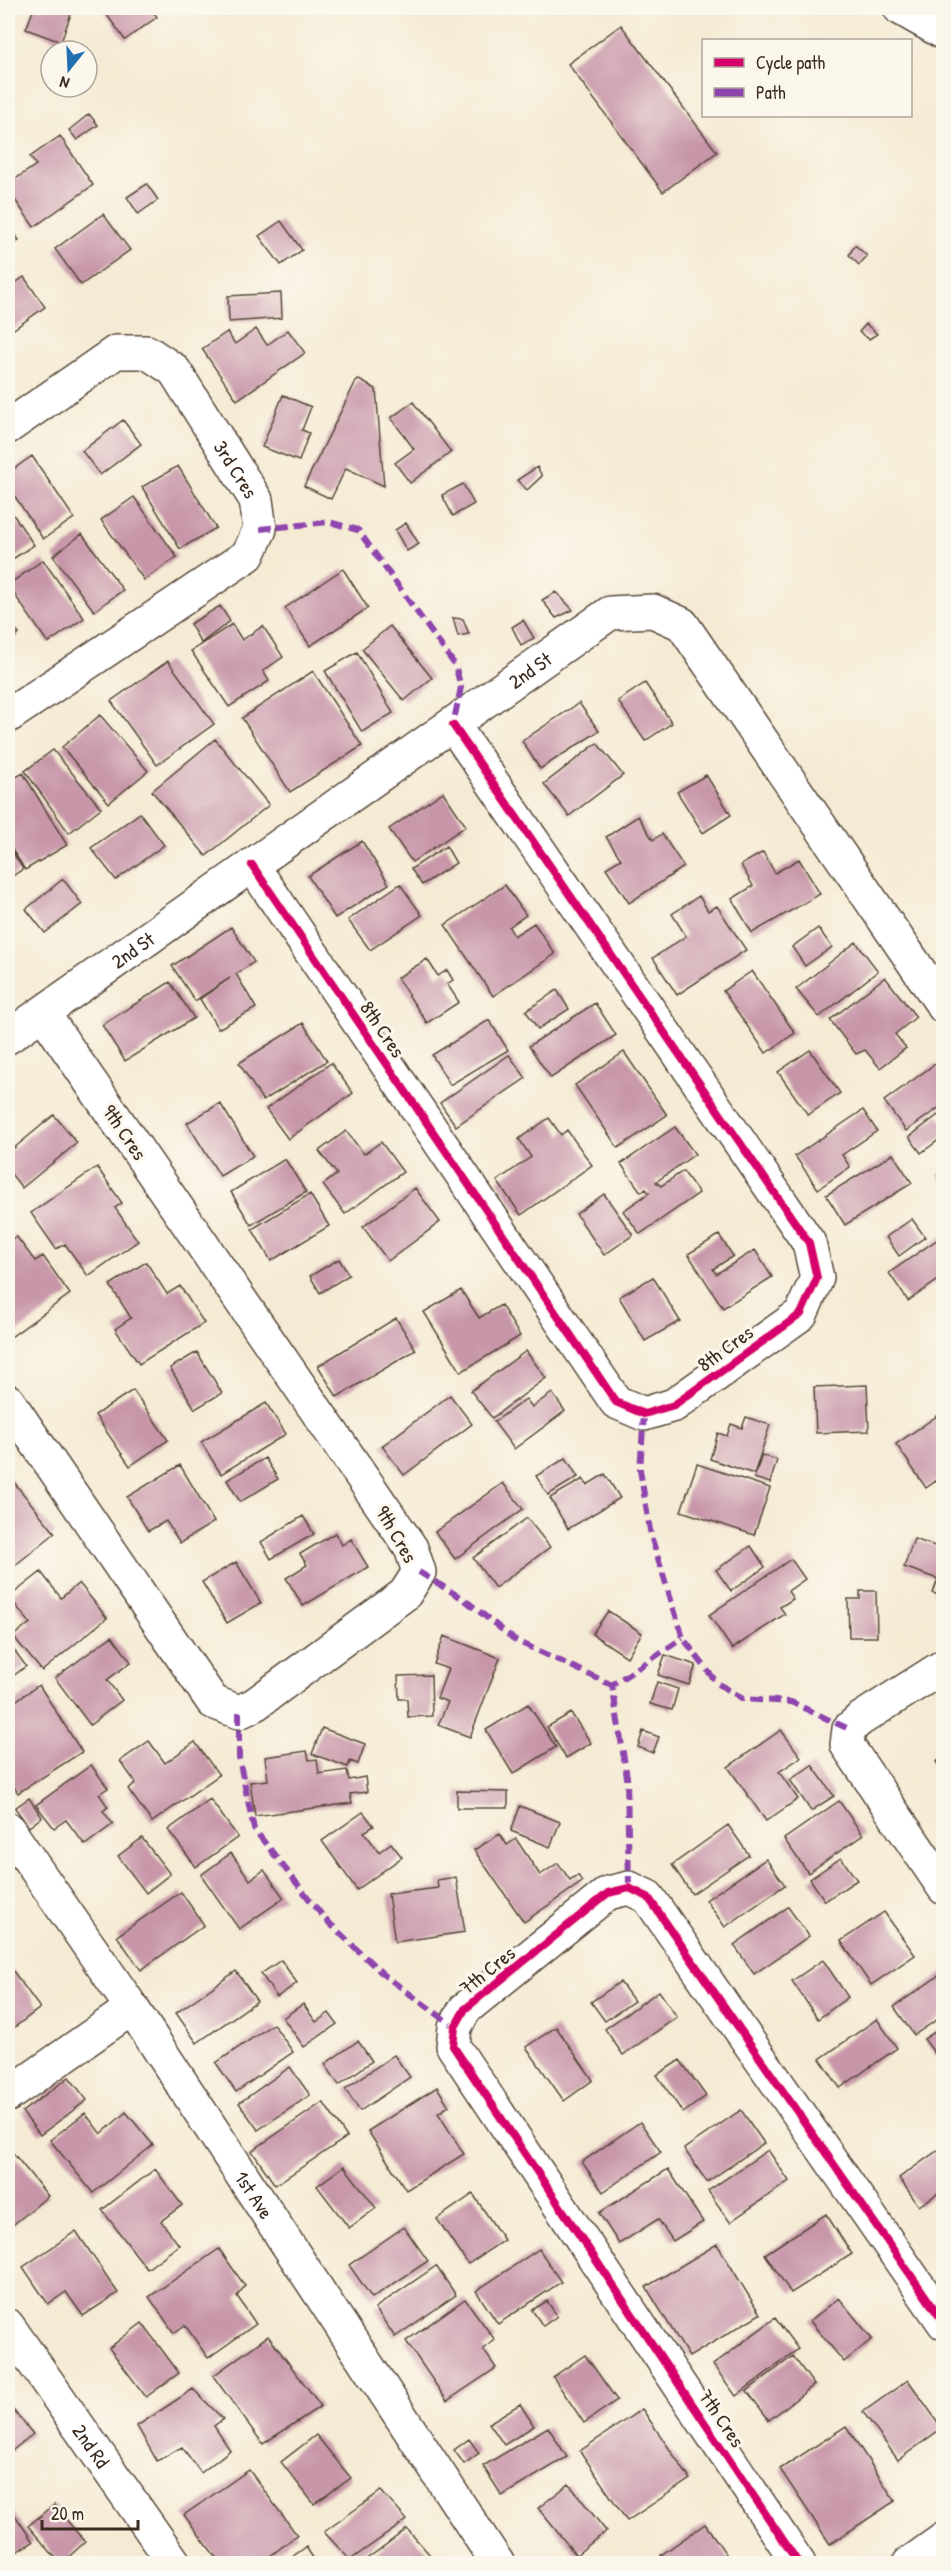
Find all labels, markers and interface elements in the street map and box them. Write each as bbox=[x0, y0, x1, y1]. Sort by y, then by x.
north arrow bbox=[39, 39, 99, 99]
legend bbox=[702, 39, 912, 117]
text: Cycle path bbox=[756, 50, 826, 75]
text: N bbox=[56, 71, 72, 95]
text: Path bbox=[756, 80, 786, 105]
street label: 3rd Cres bbox=[208, 435, 265, 503]
street label: 2nd St bbox=[503, 644, 557, 694]
street label: 2nd St bbox=[105, 924, 160, 974]
street label: 8th Cres bbox=[354, 995, 412, 1063]
street label: 9th Cres bbox=[97, 1099, 154, 1165]
street label: 8th Cres bbox=[692, 1318, 759, 1377]
street label: 9th Cres bbox=[370, 1501, 424, 1568]
street label: 7th Cres bbox=[454, 1939, 521, 2001]
street label: 1st Ave bbox=[229, 2165, 280, 2224]
street label: 7th Cres bbox=[693, 2384, 751, 2452]
street label: 2nd Rd bbox=[67, 2418, 117, 2473]
scale bar bbox=[42, 2493, 138, 2531]
text: 20 m bbox=[51, 2501, 84, 2526]

